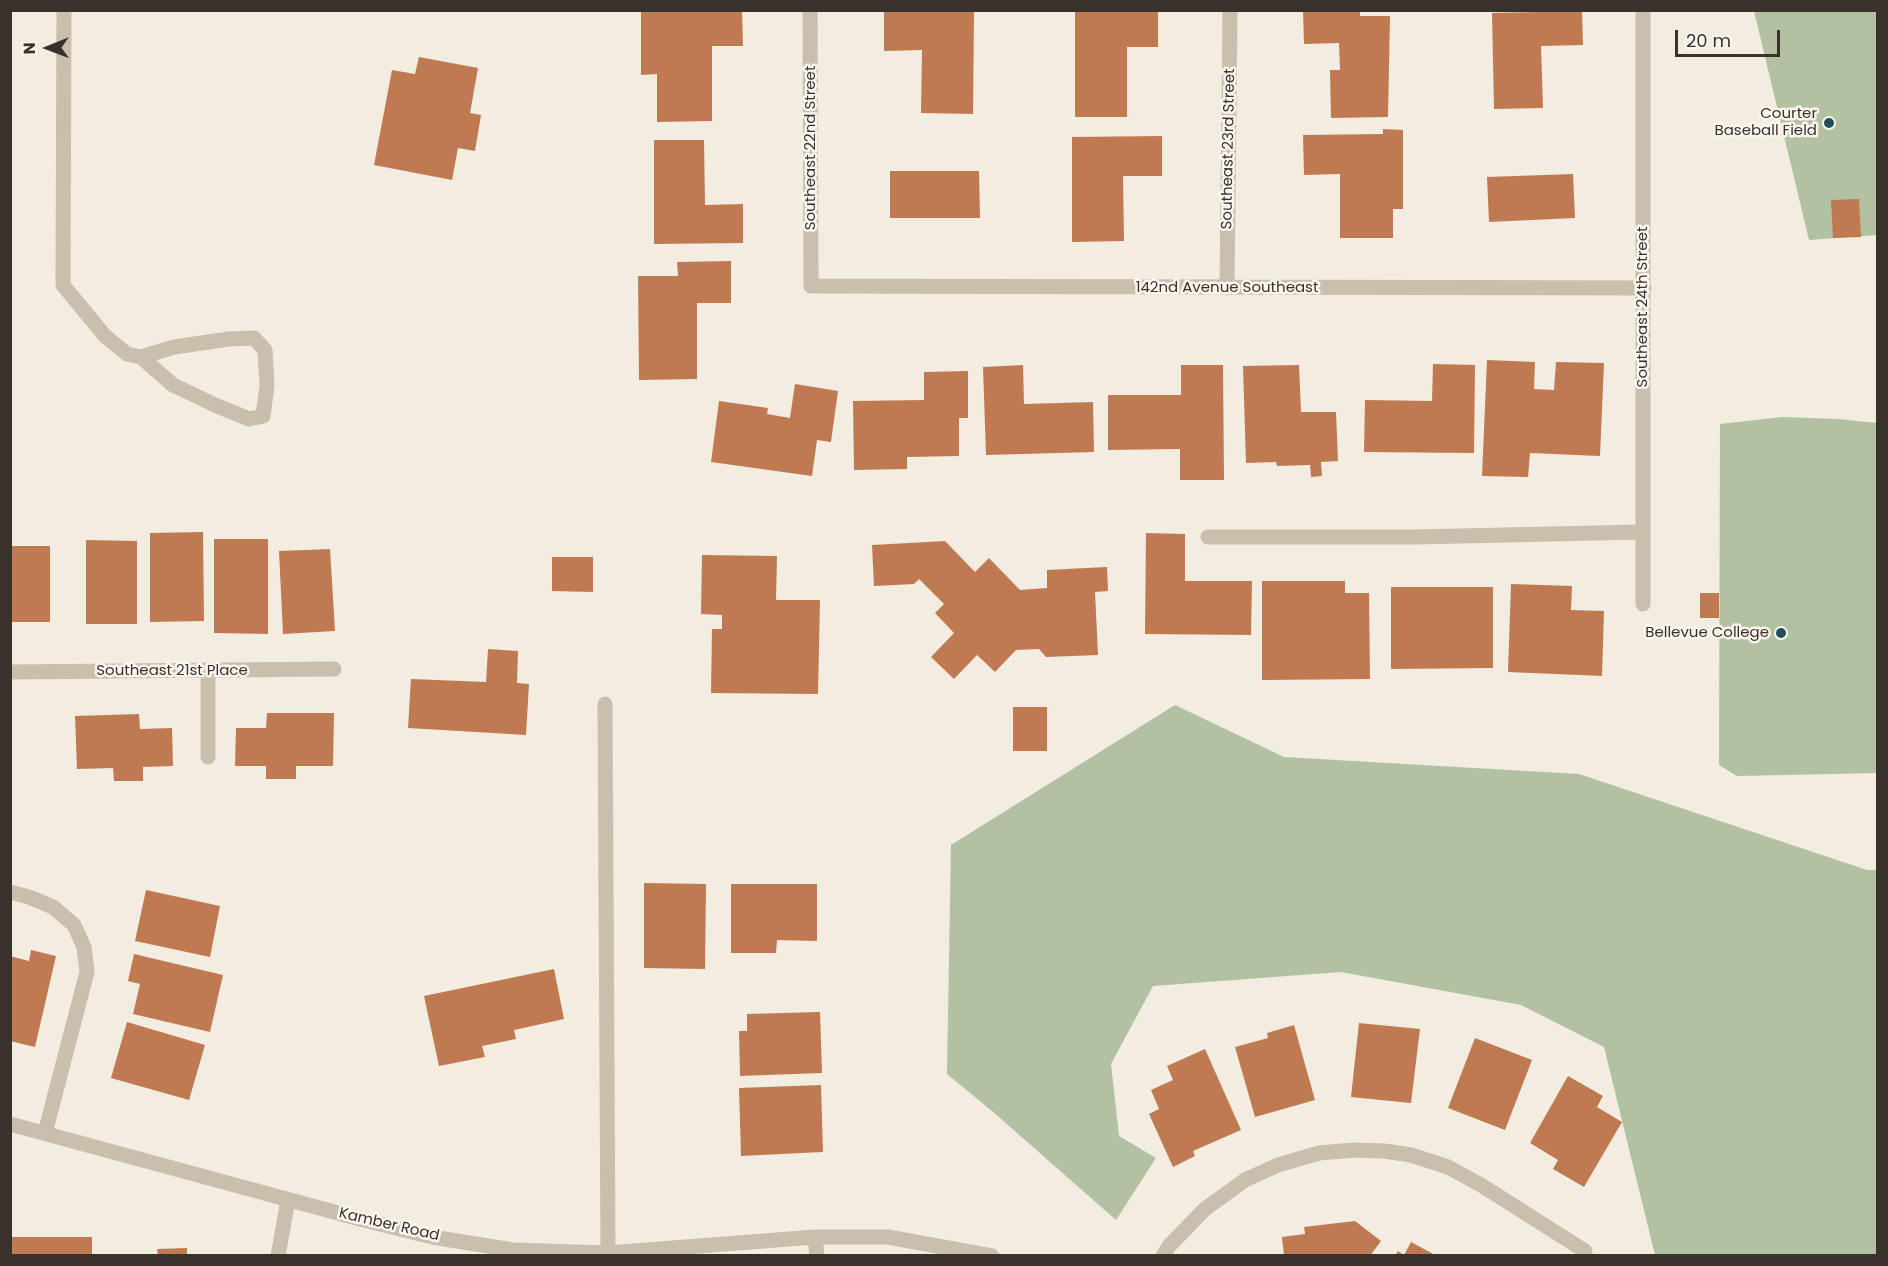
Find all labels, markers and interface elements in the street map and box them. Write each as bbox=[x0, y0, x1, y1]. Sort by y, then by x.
north arrow bbox=[18, 18, 78, 78]
scale bar bbox=[1678, 18, 1783, 56]
text: 20 m bbox=[1686, 28, 1731, 53]
text: N bbox=[18, 42, 41, 55]
street label: Southeast 22nd Street bbox=[802, 66, 820, 230]
street label: Southeast 23rd Street bbox=[1219, 68, 1239, 230]
place label: Courter Baseball Field bbox=[1714, 105, 1817, 140]
marker: Courter Baseball Field bbox=[1822, 116, 1836, 130]
street label: Southeast 24th Street bbox=[1634, 227, 1652, 387]
street label: 142nd Avenue Southeast bbox=[1136, 279, 1318, 297]
place label: Bellevue College bbox=[1645, 624, 1769, 642]
marker: Bellevue College bbox=[1774, 626, 1788, 640]
street label: Southeast 21st Place bbox=[96, 662, 248, 680]
street label: Kamber Road bbox=[337, 1205, 441, 1245]

